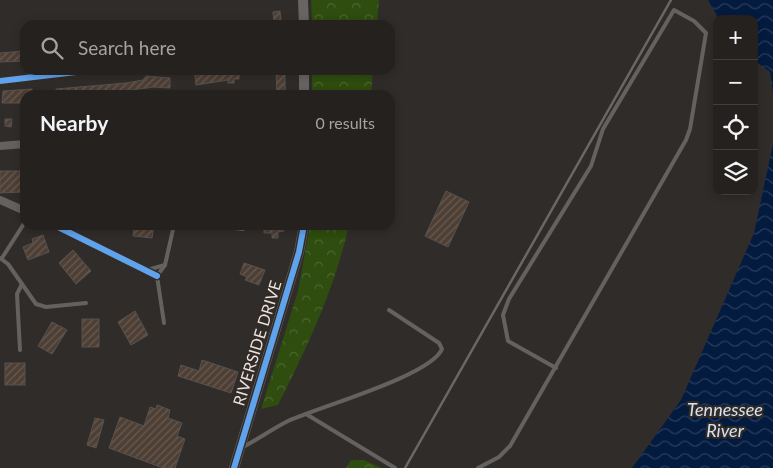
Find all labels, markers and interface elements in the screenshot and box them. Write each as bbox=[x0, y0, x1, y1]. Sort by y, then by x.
map controls bbox=[713, 15, 758, 195]
button: + bbox=[713, 15, 758, 60]
search box bbox=[20, 20, 395, 75]
icon: search bbox=[38, 34, 66, 62]
text: Search here bbox=[78, 36, 176, 59]
button: − bbox=[713, 60, 758, 105]
button: locate bbox=[713, 105, 758, 150]
text: Nearby bbox=[40, 110, 108, 135]
text: 0 results bbox=[315, 113, 375, 132]
button: layers bbox=[713, 150, 758, 195]
street label: RIVERSIDE DRIVE bbox=[228, 278, 285, 408]
water label: Tennessee River bbox=[687, 398, 763, 441]

